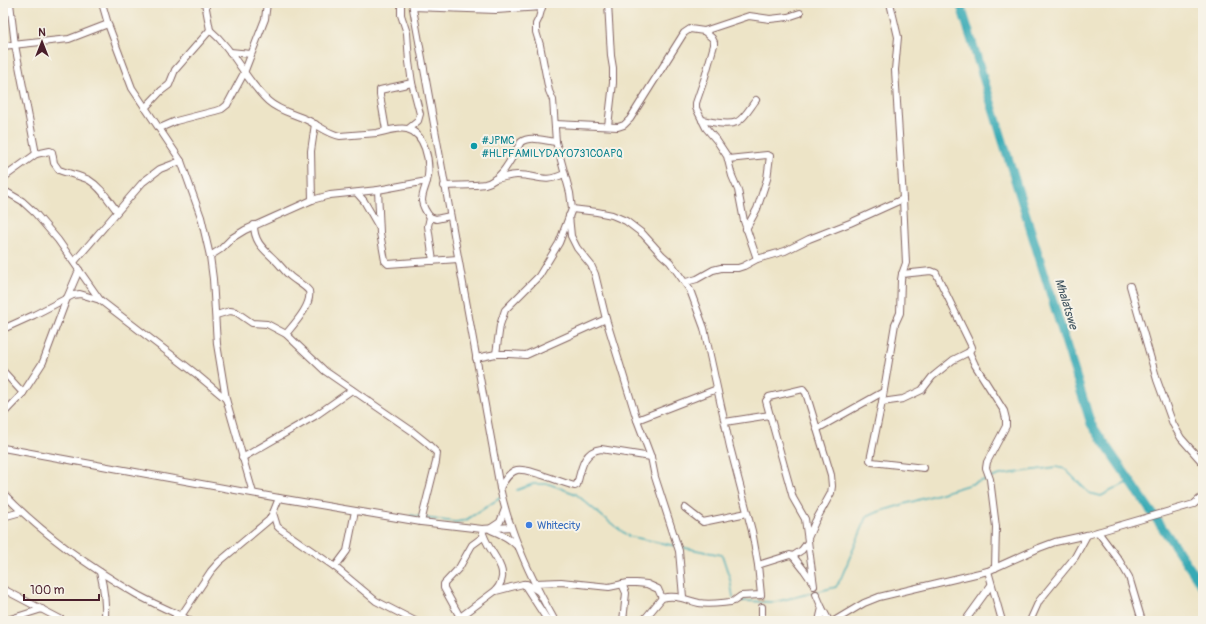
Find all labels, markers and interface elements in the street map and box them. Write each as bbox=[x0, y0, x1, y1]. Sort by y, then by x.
north arrow bbox=[22, 22, 62, 62]
text: N bbox=[38, 26, 46, 39]
place label: #JPMC #HLPFAMILYDAY0731COAPQ bbox=[481, 134, 623, 160]
marker: #JPMC #HLPFAMILYDAY0731COAPQ bbox=[469, 141, 479, 151]
water label: Mhalatswe bbox=[1051, 277, 1081, 332]
place label: Whitecity bbox=[537, 519, 580, 532]
marker: Whitecity bbox=[524, 520, 534, 530]
scale bar bbox=[24, 576, 99, 602]
text: 100 m bbox=[30, 583, 65, 598]

